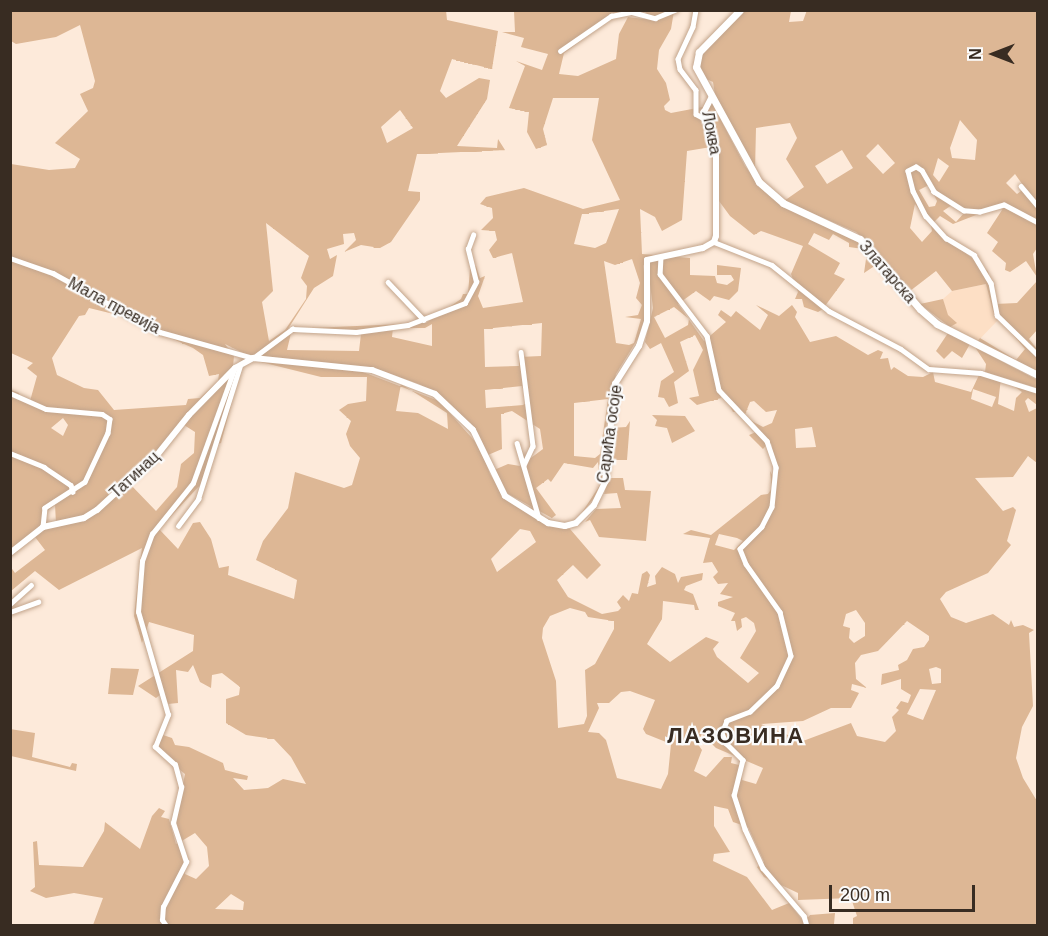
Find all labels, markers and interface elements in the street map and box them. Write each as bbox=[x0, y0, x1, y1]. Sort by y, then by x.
north arrow bbox=[964, 24, 1024, 84]
text: N bbox=[967, 48, 984, 60]
street label: Локва bbox=[697, 110, 725, 156]
street label: Златарска bbox=[855, 237, 919, 307]
street label: Мала превија bbox=[65, 274, 163, 338]
street label: Сарића осоје bbox=[594, 384, 626, 484]
street label: Татинац bbox=[106, 447, 164, 503]
district label: ЛАЗОВИНА bbox=[667, 723, 805, 749]
scale bar bbox=[832, 873, 978, 911]
text: 200 m bbox=[840, 885, 890, 905]

